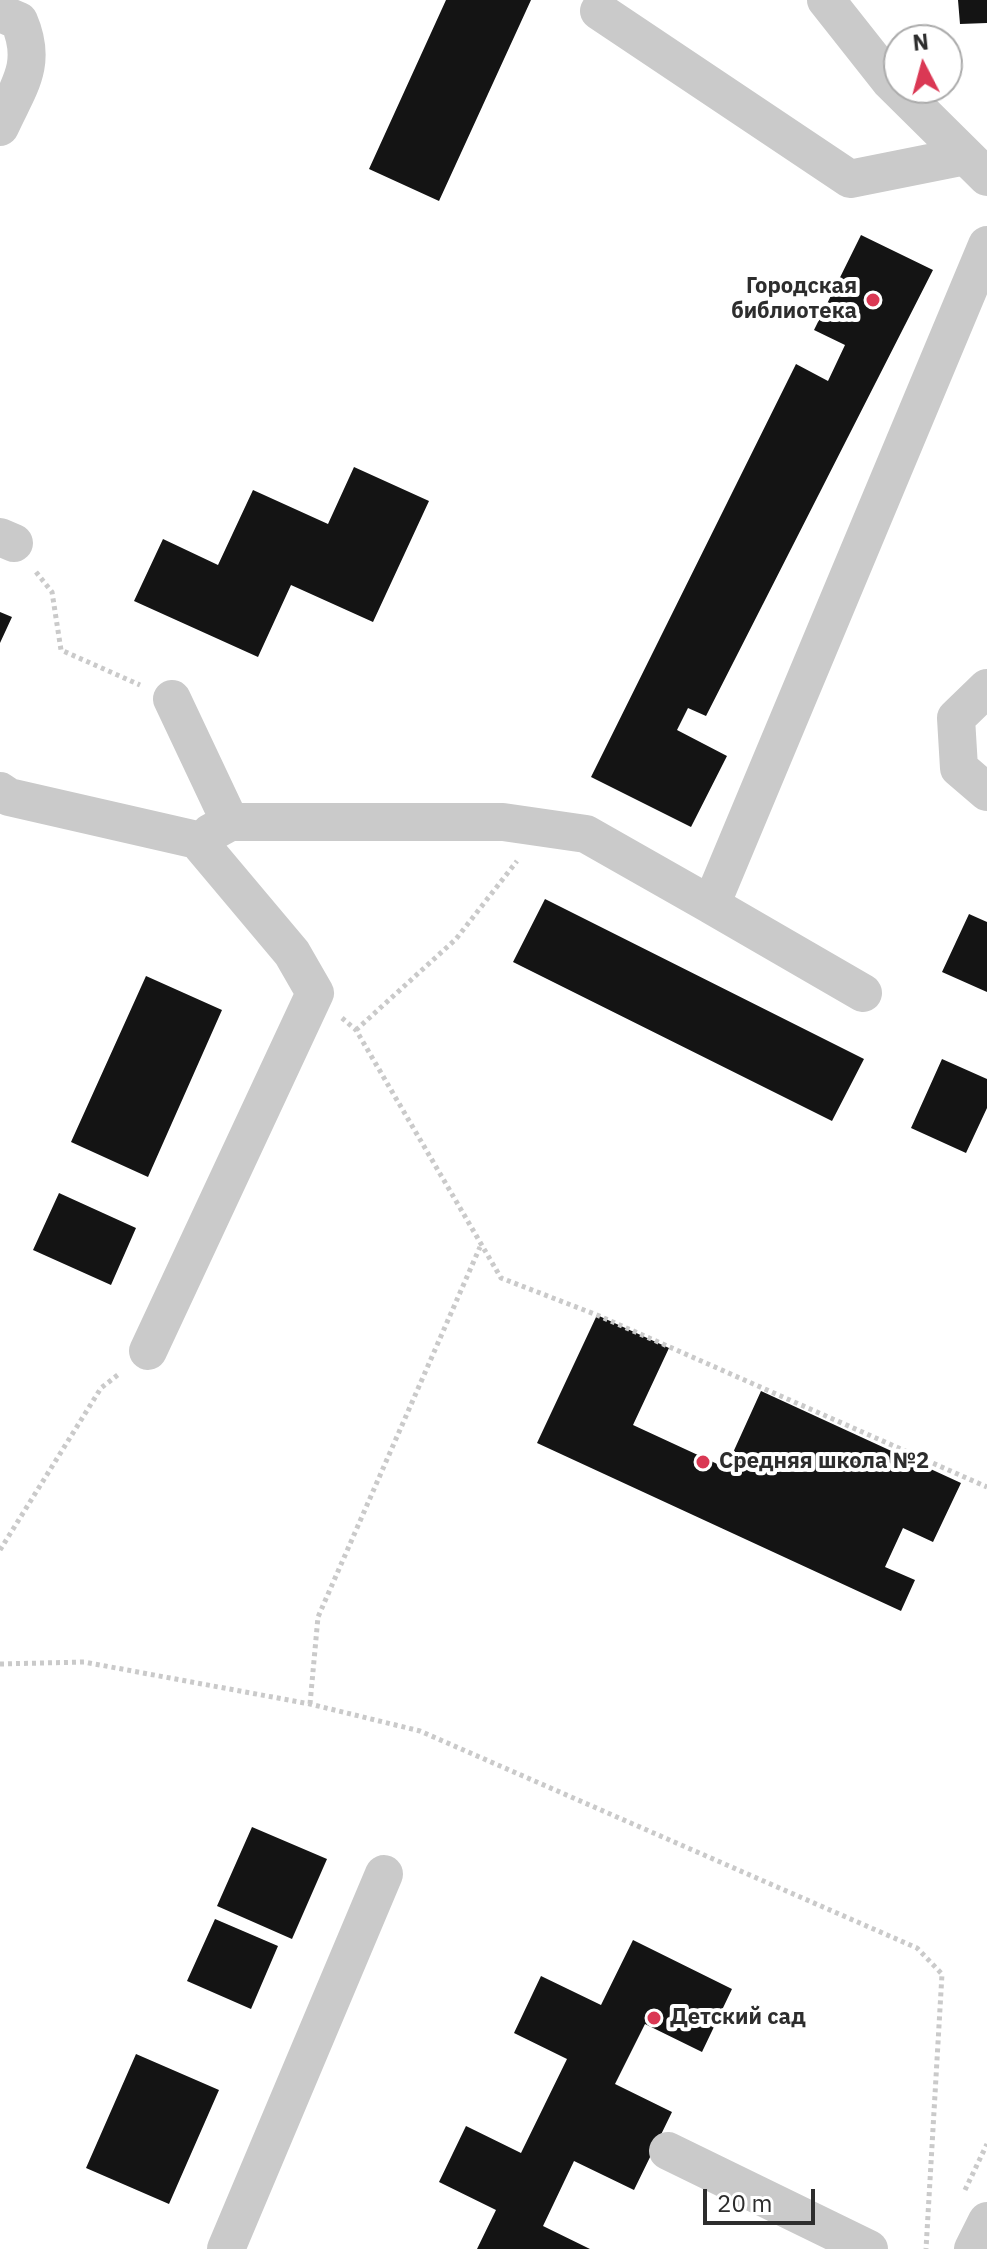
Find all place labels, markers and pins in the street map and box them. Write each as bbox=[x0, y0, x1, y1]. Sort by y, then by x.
place label: Городская библиотека bbox=[731, 274, 857, 326]
marker: Городская библиотека bbox=[864, 291, 882, 309]
place label: Средняя школа №2 bbox=[719, 1449, 929, 1475]
marker: Средняя школа №2 bbox=[694, 1453, 712, 1471]
place label: Детский сад bbox=[670, 2005, 806, 2031]
marker: Детский сад bbox=[645, 2009, 663, 2027]

